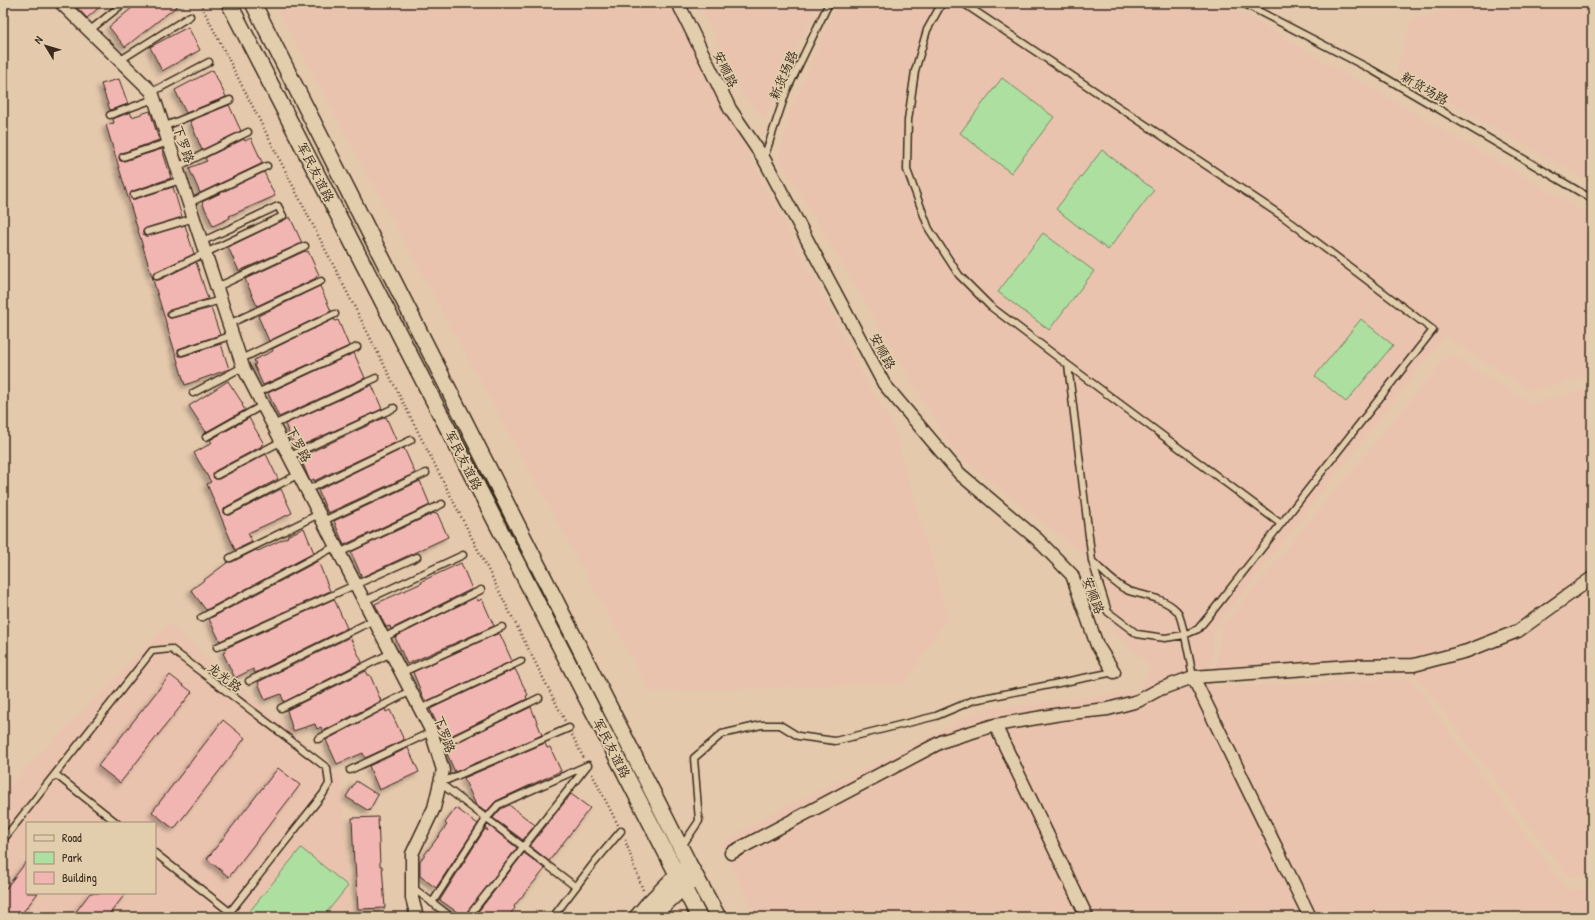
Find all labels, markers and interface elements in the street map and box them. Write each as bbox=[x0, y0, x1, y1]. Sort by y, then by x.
north arrow bbox=[26, 26, 66, 66]
text: N bbox=[31, 33, 46, 46]
street label: 安顺路 bbox=[709, 48, 743, 90]
street label: 新货场路 bbox=[765, 48, 801, 102]
street label: 新货场路 bbox=[1398, 67, 1452, 109]
street label: 下罗路 bbox=[169, 123, 199, 165]
street label: 军民友谊路 bbox=[293, 139, 339, 205]
street label: 安顺路 bbox=[866, 330, 900, 372]
street label: 下罗路 bbox=[282, 423, 316, 465]
street label: 军民友谊路 bbox=[441, 427, 487, 493]
street label: 安顺路 bbox=[1079, 574, 1109, 616]
street label: 龙光路 bbox=[204, 658, 246, 696]
street label: 下罗路 bbox=[430, 713, 460, 755]
street label: 军民友谊路 bbox=[589, 715, 635, 781]
legend bbox=[26, 822, 156, 894]
text: Road bbox=[62, 829, 82, 846]
text: Park bbox=[62, 849, 82, 866]
text: Building bbox=[62, 869, 97, 886]

